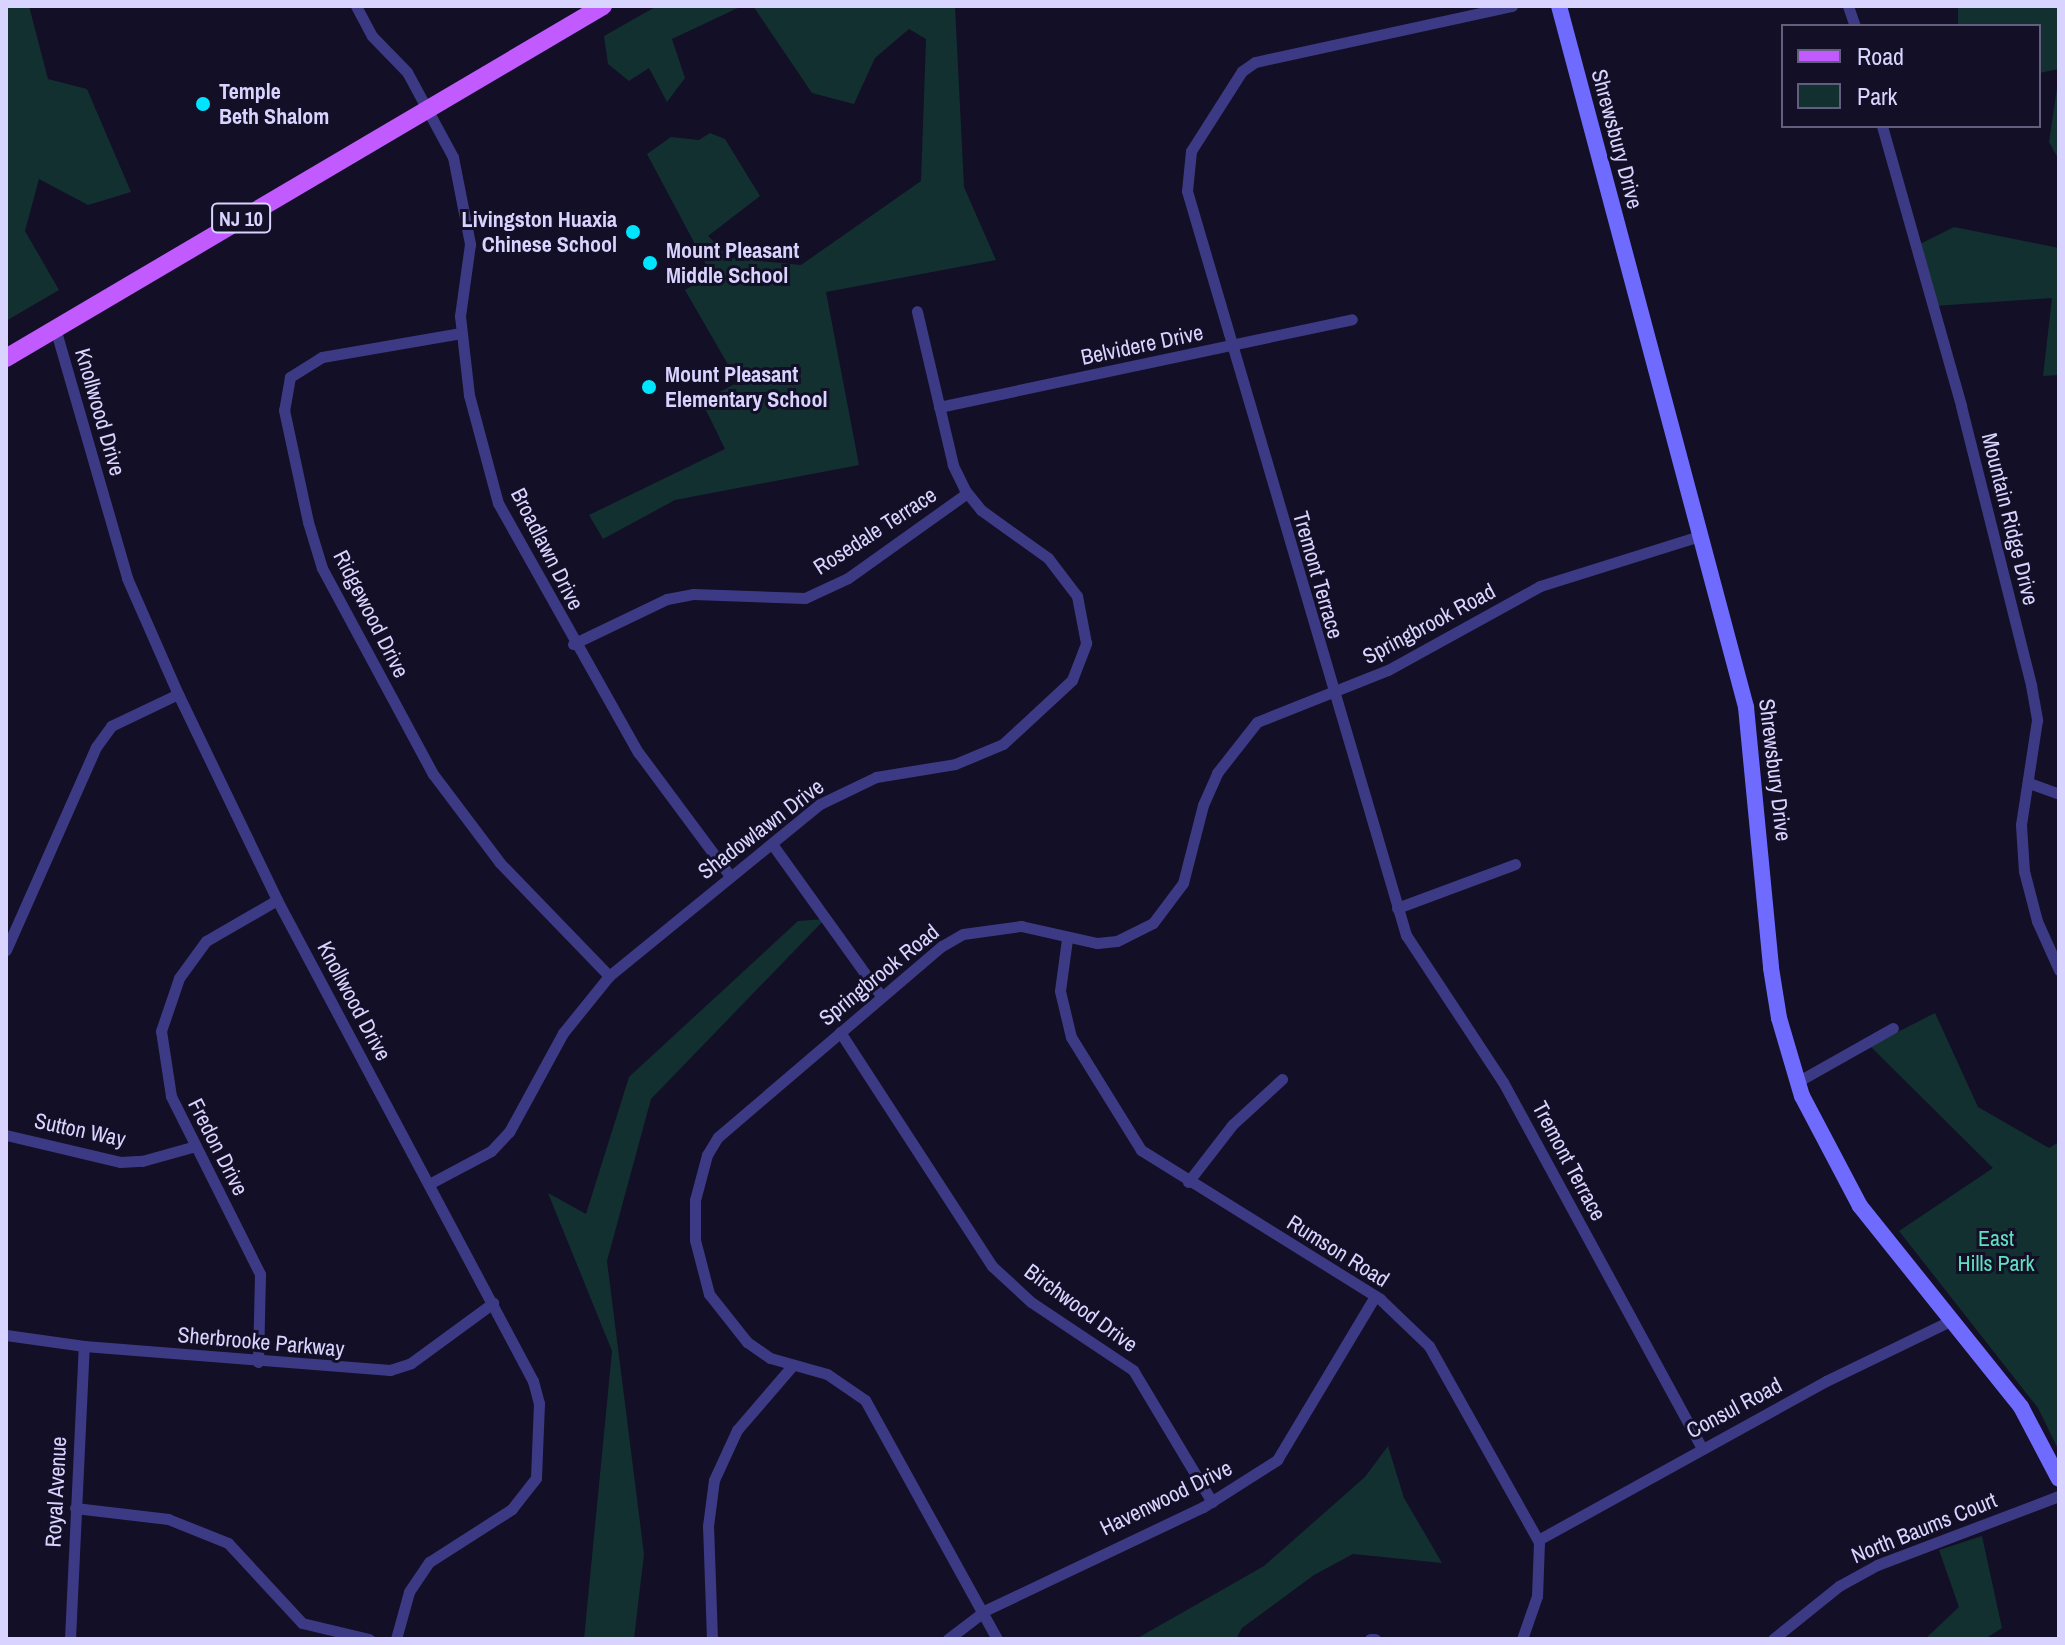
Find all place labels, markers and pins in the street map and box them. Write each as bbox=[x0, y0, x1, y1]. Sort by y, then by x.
place label: Temple Beth Shalom bbox=[219, 78, 329, 130]
marker: Temple Beth Shalom bbox=[194, 95, 212, 113]
place label: Livingston Huaxia Chinese School bbox=[462, 206, 617, 258]
marker: Livingston Huaxia Chinese School bbox=[624, 223, 642, 241]
place label: Mount Pleasant Middle School bbox=[666, 237, 799, 288]
marker: Mount Pleasant Middle School bbox=[641, 254, 659, 272]
place label: Mount Pleasant Elementary School bbox=[665, 361, 827, 412]
marker: Mount Pleasant Elementary School bbox=[640, 378, 658, 396]

